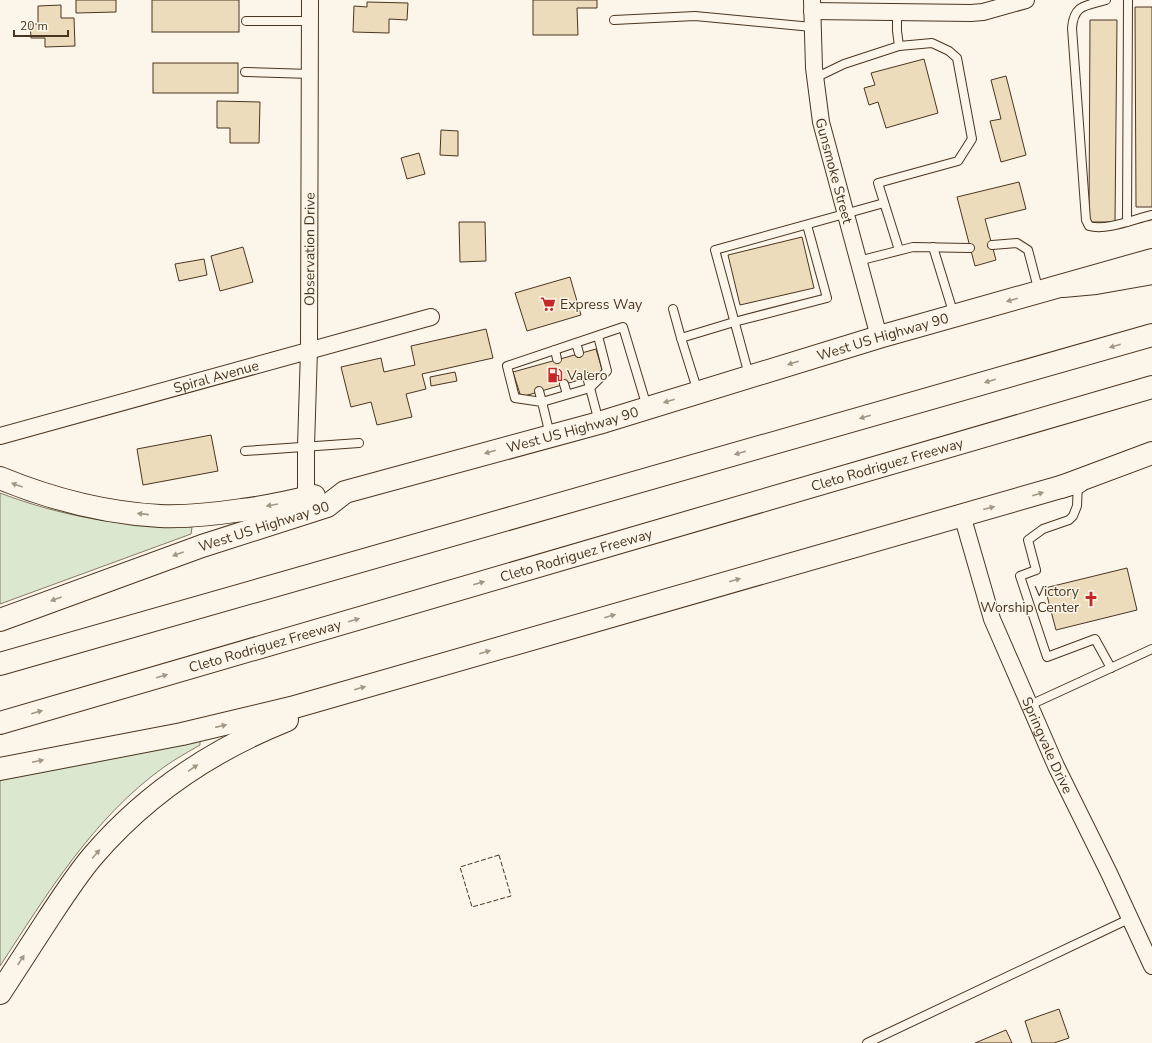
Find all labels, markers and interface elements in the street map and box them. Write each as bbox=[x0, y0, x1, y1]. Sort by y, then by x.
scale bar bbox=[14, 12, 68, 38]
text: 20 m bbox=[20, 18, 48, 34]
street label: Gunsmoke Street bbox=[811, 116, 858, 226]
street label: Observation Drive bbox=[300, 192, 319, 306]
supermarket icon: Express Way bbox=[539, 295, 557, 313]
place label: Express Way bbox=[560, 295, 643, 314]
one-way arrow bbox=[1006, 297, 1018, 303]
street label: West US Highway 90 bbox=[815, 308, 951, 365]
one-way arrow bbox=[1108, 343, 1121, 349]
street label: Spiral Avenue bbox=[171, 356, 261, 397]
one-way arrow bbox=[787, 360, 799, 366]
fuel station icon: Valero bbox=[546, 366, 564, 384]
place label: Valero bbox=[566, 366, 608, 385]
one-way arrow bbox=[983, 378, 995, 384]
one-way arrow bbox=[663, 398, 675, 404]
street label: West US Highway 90 bbox=[504, 402, 641, 457]
one-way arrow bbox=[858, 414, 870, 420]
street label: Cleto Rodriguez Freeway bbox=[809, 433, 966, 495]
one-way arrow bbox=[484, 449, 496, 455]
one-way arrow bbox=[733, 450, 745, 456]
one-way arrow bbox=[10, 481, 22, 487]
one-way arrow bbox=[1032, 491, 1044, 497]
street label: West US Highway 90 bbox=[196, 496, 332, 556]
one-way arrow bbox=[266, 503, 278, 509]
one-way arrow bbox=[983, 505, 995, 511]
one-way arrow bbox=[137, 511, 149, 517]
street label: Cleto Rodriguez Freeway bbox=[498, 524, 655, 586]
one-way arrow bbox=[172, 552, 184, 558]
one-way arrow bbox=[729, 577, 741, 583]
one-way arrow bbox=[473, 580, 485, 586]
place label: Victory Worship Center bbox=[980, 582, 1080, 617]
church icon: Victory Worship Center bbox=[1082, 590, 1100, 608]
one-way arrow bbox=[50, 597, 62, 603]
one-way arrow bbox=[604, 613, 616, 619]
street label: Cleto Rodriguez Freeway bbox=[187, 614, 344, 677]
one-way arrow bbox=[349, 617, 361, 623]
one-way arrow bbox=[479, 649, 491, 655]
one-way arrow bbox=[157, 673, 169, 679]
one-way arrow bbox=[355, 685, 367, 691]
street label: Springvale Drive bbox=[1018, 694, 1078, 797]
one-way arrow bbox=[32, 709, 44, 715]
one-way arrow bbox=[214, 722, 227, 728]
one-way arrow bbox=[32, 758, 44, 764]
one-way arrow bbox=[188, 764, 198, 772]
one-way arrow bbox=[91, 848, 100, 859]
one-way arrow bbox=[18, 954, 25, 966]

